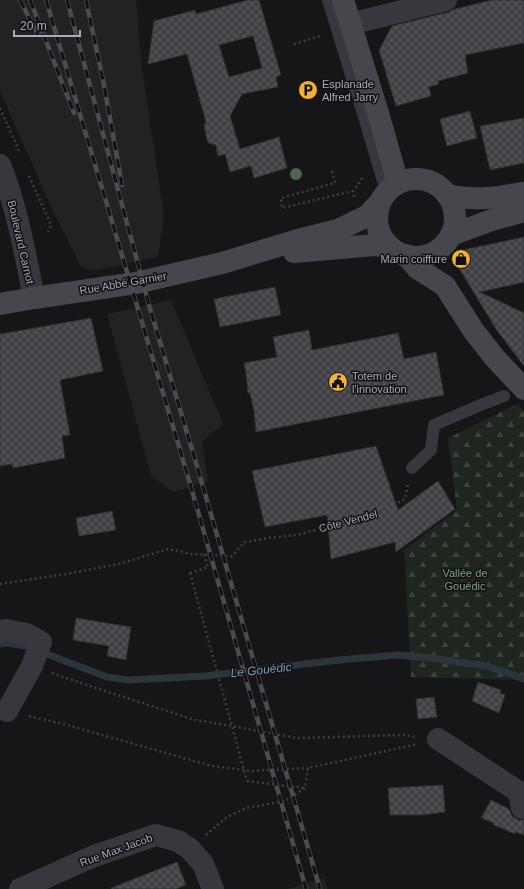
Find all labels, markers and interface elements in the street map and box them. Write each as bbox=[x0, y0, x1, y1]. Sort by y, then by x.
scale bar bbox=[14, 12, 80, 38]
text: 20 m bbox=[20, 19, 47, 33]
place label: Esplanade Alfred Jarry bbox=[322, 78, 379, 103]
parking icon: Esplanade Alfred Jarry bbox=[297, 79, 319, 101]
street label: Boulevard Carnot bbox=[6, 199, 36, 285]
shop icon: Marin coiffure bbox=[450, 248, 472, 270]
place label: Marin coiffure bbox=[381, 253, 447, 265]
street label: Rue Abbé Garnier bbox=[79, 269, 168, 297]
place label: Totem de l'innovation bbox=[352, 370, 407, 395]
public building icon: Totem de l'innovation bbox=[327, 371, 349, 393]
street label: Côte Vendel bbox=[317, 507, 379, 535]
park label: Vallée de Gouédic bbox=[442, 567, 488, 592]
water label: Le Gouédic bbox=[230, 660, 292, 680]
street label: Rue Max Jacob bbox=[78, 831, 154, 869]

